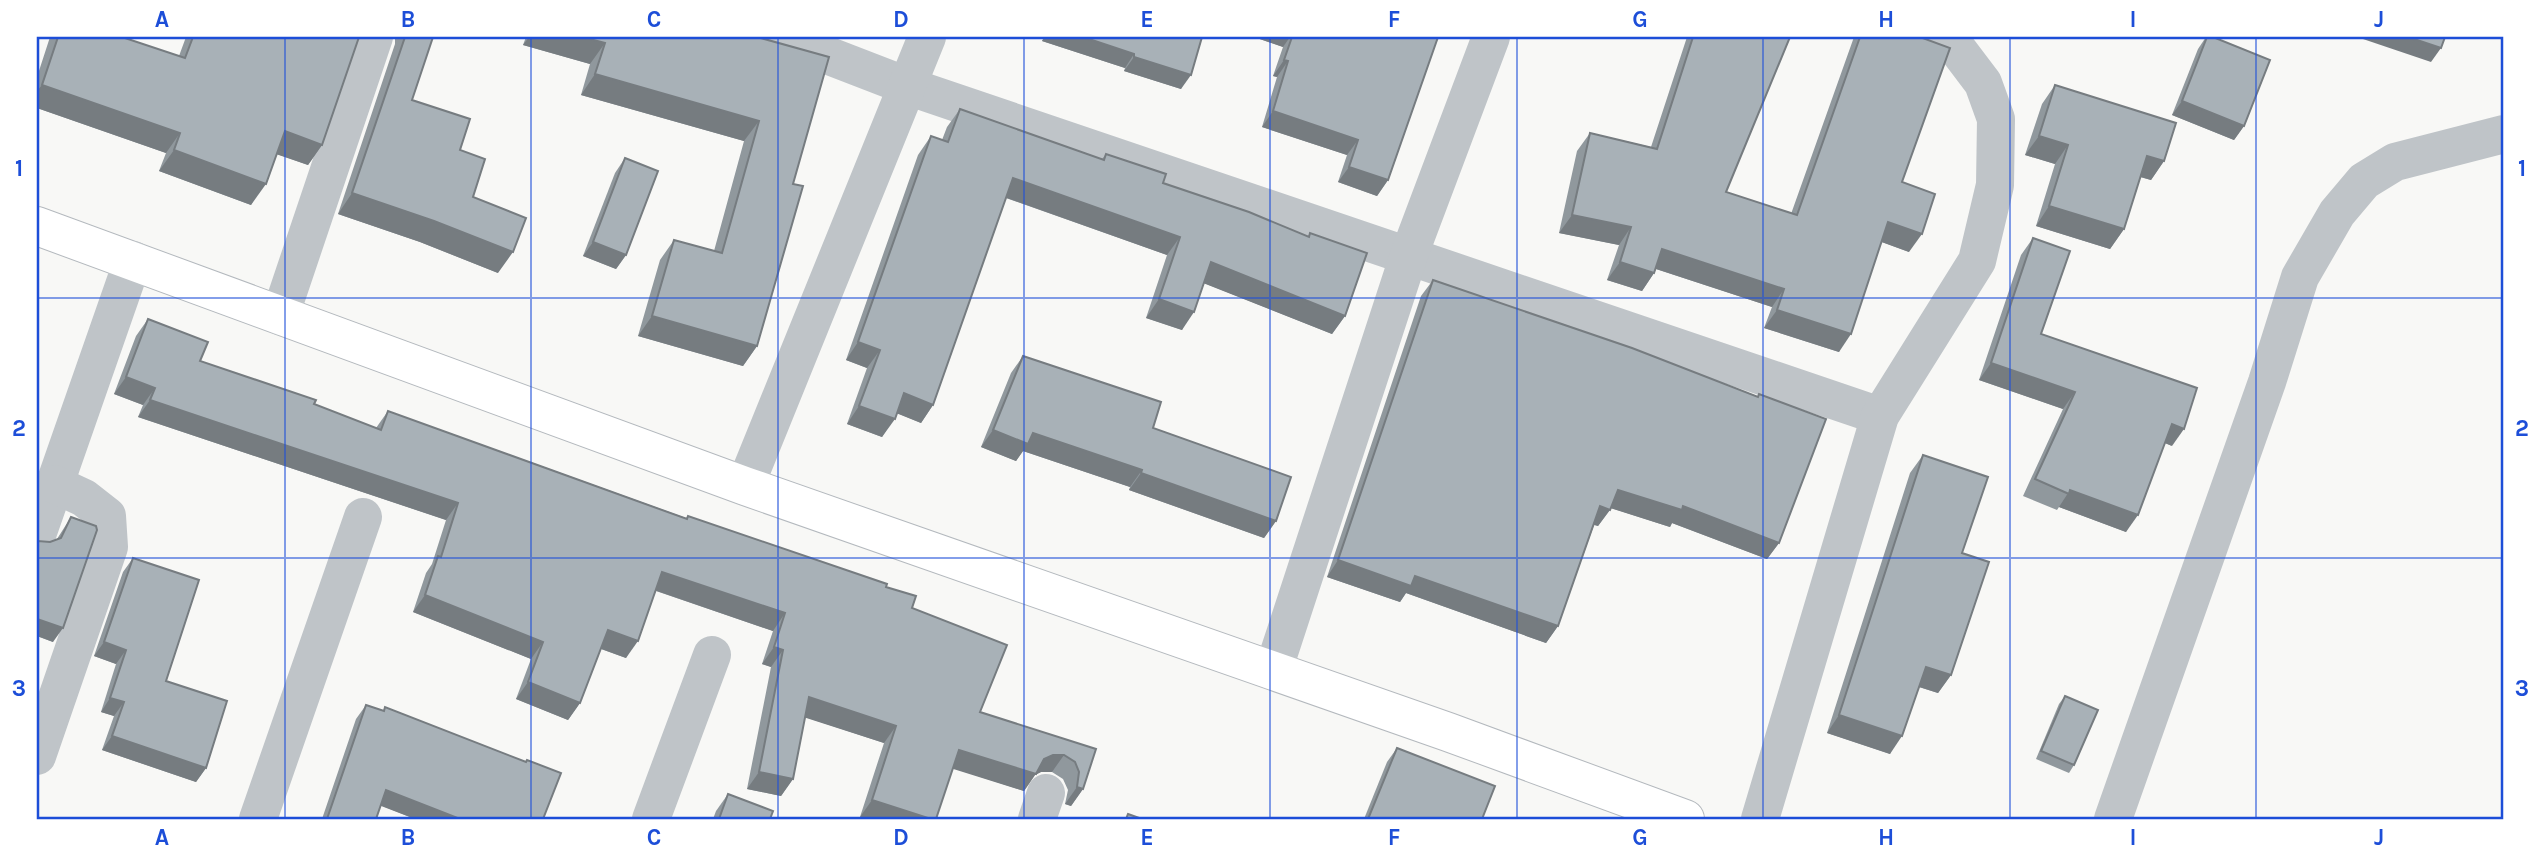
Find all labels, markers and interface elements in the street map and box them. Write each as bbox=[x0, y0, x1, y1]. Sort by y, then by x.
text: A bbox=[155, 6, 169, 33]
text: B bbox=[401, 6, 415, 33]
text: C bbox=[647, 6, 661, 33]
text: D bbox=[893, 6, 909, 33]
text: E bbox=[1140, 6, 1154, 33]
text: F bbox=[1388, 6, 1400, 33]
text: G bbox=[1632, 6, 1648, 33]
text: H bbox=[1878, 6, 1894, 33]
text: I bbox=[2129, 6, 2137, 33]
text: J bbox=[2374, 6, 2384, 33]
text: 1 bbox=[15, 155, 23, 182]
text: 1 bbox=[2518, 155, 2526, 182]
text: 2 bbox=[12, 415, 26, 442]
text: 2 bbox=[2515, 415, 2529, 442]
text: 3 bbox=[12, 675, 26, 702]
text: 3 bbox=[2515, 675, 2529, 702]
text: A bbox=[155, 824, 169, 851]
text: B bbox=[401, 824, 415, 851]
text: C bbox=[647, 824, 661, 851]
text: D bbox=[893, 824, 909, 851]
text: E bbox=[1140, 824, 1154, 851]
text: F bbox=[1388, 824, 1400, 851]
text: G bbox=[1632, 824, 1648, 851]
text: H bbox=[1878, 824, 1894, 851]
text: I bbox=[2129, 824, 2137, 851]
text: J bbox=[2374, 824, 2384, 851]

